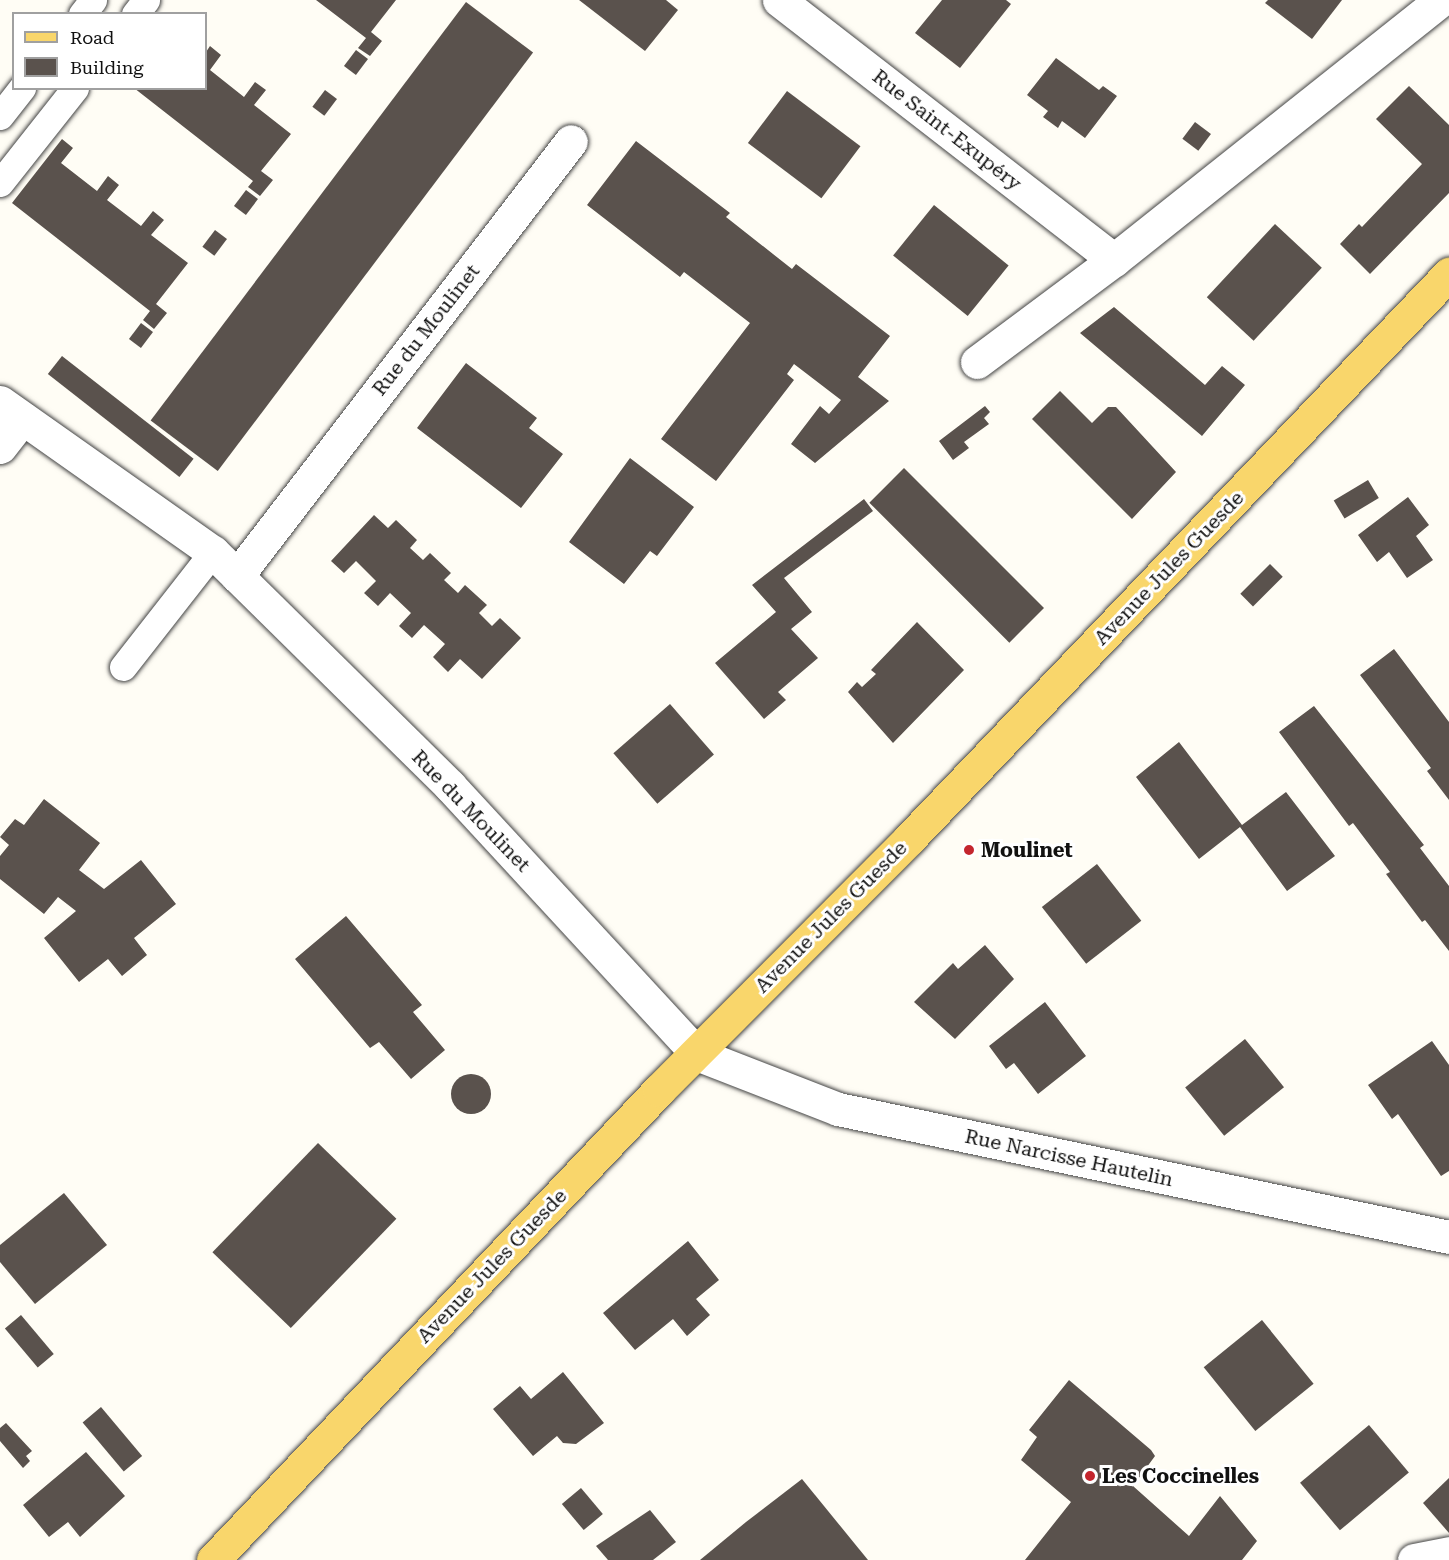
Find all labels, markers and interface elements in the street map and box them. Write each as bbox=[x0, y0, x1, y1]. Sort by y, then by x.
legend bbox=[12, 12, 207, 90]
text: Road bbox=[70, 27, 114, 48]
text: Building bbox=[70, 57, 144, 78]
street label: Rue Saint-Exupéry bbox=[868, 64, 1026, 196]
street label: Rue du Moulinet bbox=[367, 260, 485, 400]
street label: Avenue Jules Guesde bbox=[1089, 486, 1249, 650]
street label: Rue du Moulinet bbox=[407, 745, 535, 877]
street label: Avenue Jules Guesde bbox=[750, 836, 912, 998]
place label: Moulinet bbox=[981, 838, 1073, 862]
marker: Moulinet bbox=[962, 843, 976, 857]
street label: Rue Narcisse Hautelin bbox=[963, 1124, 1175, 1192]
street label: Avenue Jules Guesde bbox=[412, 1184, 572, 1348]
place label: Les Coccinelles bbox=[1102, 1464, 1259, 1488]
marker: Les Coccinelles bbox=[1083, 1469, 1097, 1483]

